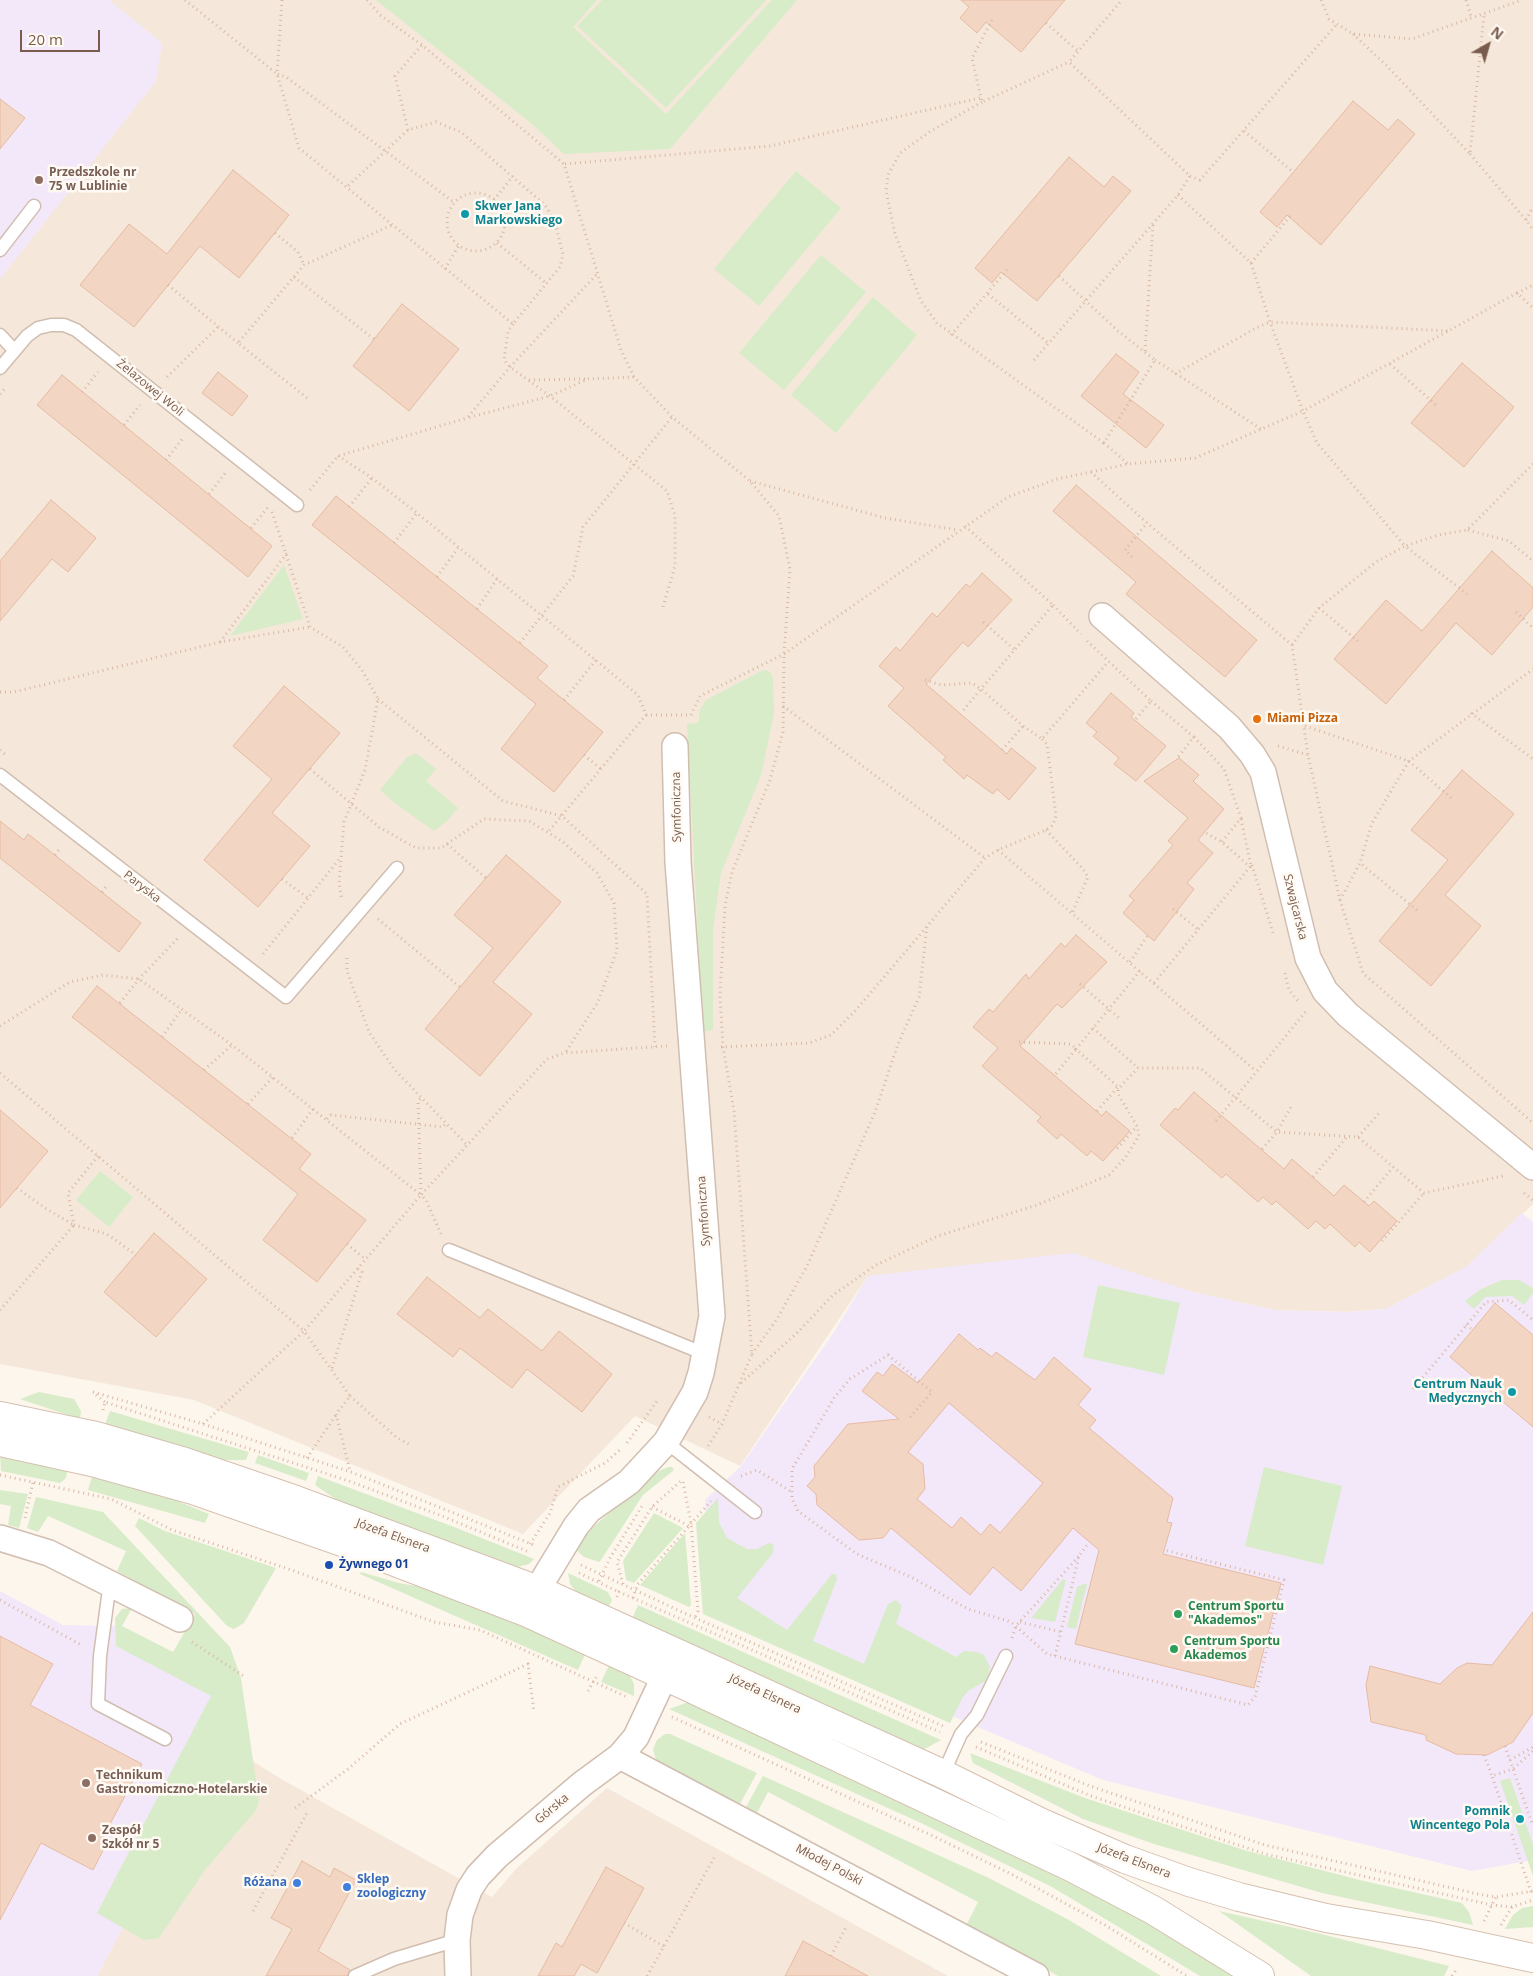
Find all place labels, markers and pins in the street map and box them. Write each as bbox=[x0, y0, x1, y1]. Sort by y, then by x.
place label: Przedszkole nr 75 w Lublinie bbox=[49, 166, 136, 194]
marker: Przedszkole nr 75 w Lublinie bbox=[33, 174, 45, 186]
place label: Skwer Jana Markowskiego bbox=[475, 200, 563, 228]
marker: Skwer Jana Markowskiego bbox=[459, 208, 471, 220]
place label: Miami Pizza bbox=[1267, 712, 1338, 726]
marker: Miami Pizza bbox=[1251, 713, 1263, 725]
place label: Centrum Nauk Medycznych bbox=[1414, 1378, 1502, 1406]
marker: Centrum Nauk Medycznych bbox=[1506, 1386, 1518, 1398]
place label: Żywnego 01 bbox=[339, 1558, 409, 1572]
marker: Żywnego 01 bbox=[323, 1559, 335, 1571]
place label: Centrum Sportu "Akademos" bbox=[1188, 1600, 1284, 1628]
marker: Centrum Sportu "Akademos" bbox=[1172, 1608, 1184, 1620]
place label: Centrum Sportu Akademos bbox=[1184, 1635, 1280, 1663]
marker: Centrum Sportu Akademos bbox=[1168, 1643, 1180, 1655]
place label: Technikum Gastronomiczno-Hotelarskie bbox=[96, 1769, 267, 1797]
marker: Technikum Gastronomiczno-Hotelarskie bbox=[80, 1777, 92, 1789]
place label: Pomnik Wincentego Pola bbox=[1410, 1805, 1510, 1833]
marker: Pomnik Wincentego Pola bbox=[1514, 1813, 1526, 1825]
place label: Zespół Szkół nr 5 bbox=[102, 1824, 159, 1852]
marker: Zespół Szkół nr 5 bbox=[86, 1832, 98, 1844]
place label: Sklep zoologiczny bbox=[357, 1873, 426, 1901]
place label: Różana bbox=[243, 1876, 287, 1890]
marker: Różana bbox=[291, 1877, 303, 1889]
marker: Sklep zoologiczny bbox=[341, 1881, 353, 1893]

